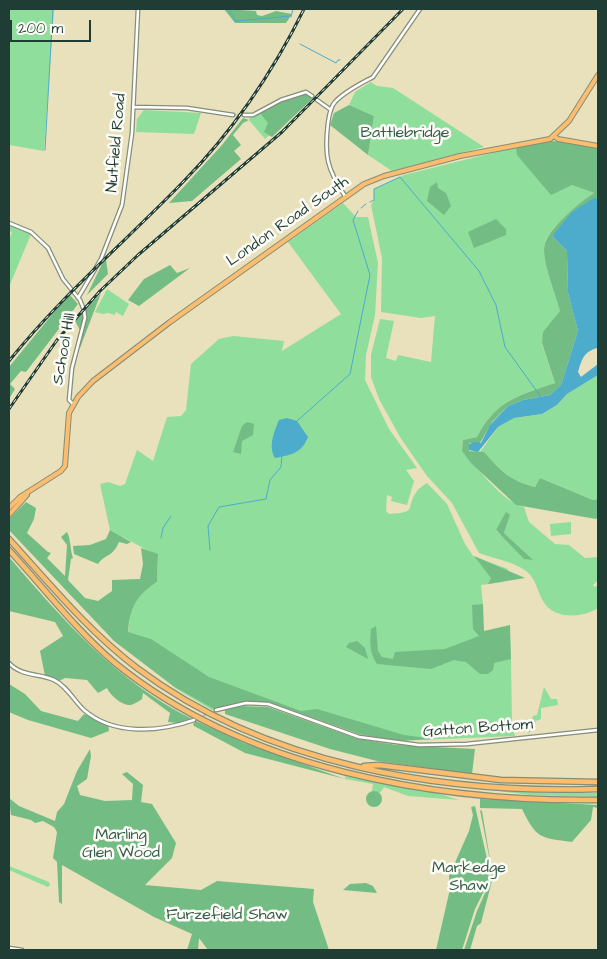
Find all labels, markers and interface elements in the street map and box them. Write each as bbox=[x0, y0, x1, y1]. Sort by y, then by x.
scale bar bbox=[12, 10, 94, 42]
text: 200 m bbox=[18, 18, 63, 39]
street label: Nutfield Road bbox=[103, 93, 131, 193]
park label: Battlebridge bbox=[361, 124, 449, 144]
street label: London Road South bbox=[223, 173, 353, 271]
street label: School Hill bbox=[49, 312, 81, 386]
street label: Gatton Bottom bbox=[422, 716, 534, 742]
park label: Marling Glen Wood bbox=[82, 826, 160, 864]
park label: Markedge Shaw bbox=[432, 859, 506, 897]
park label: Furzefield Shaw bbox=[166, 906, 288, 926]

